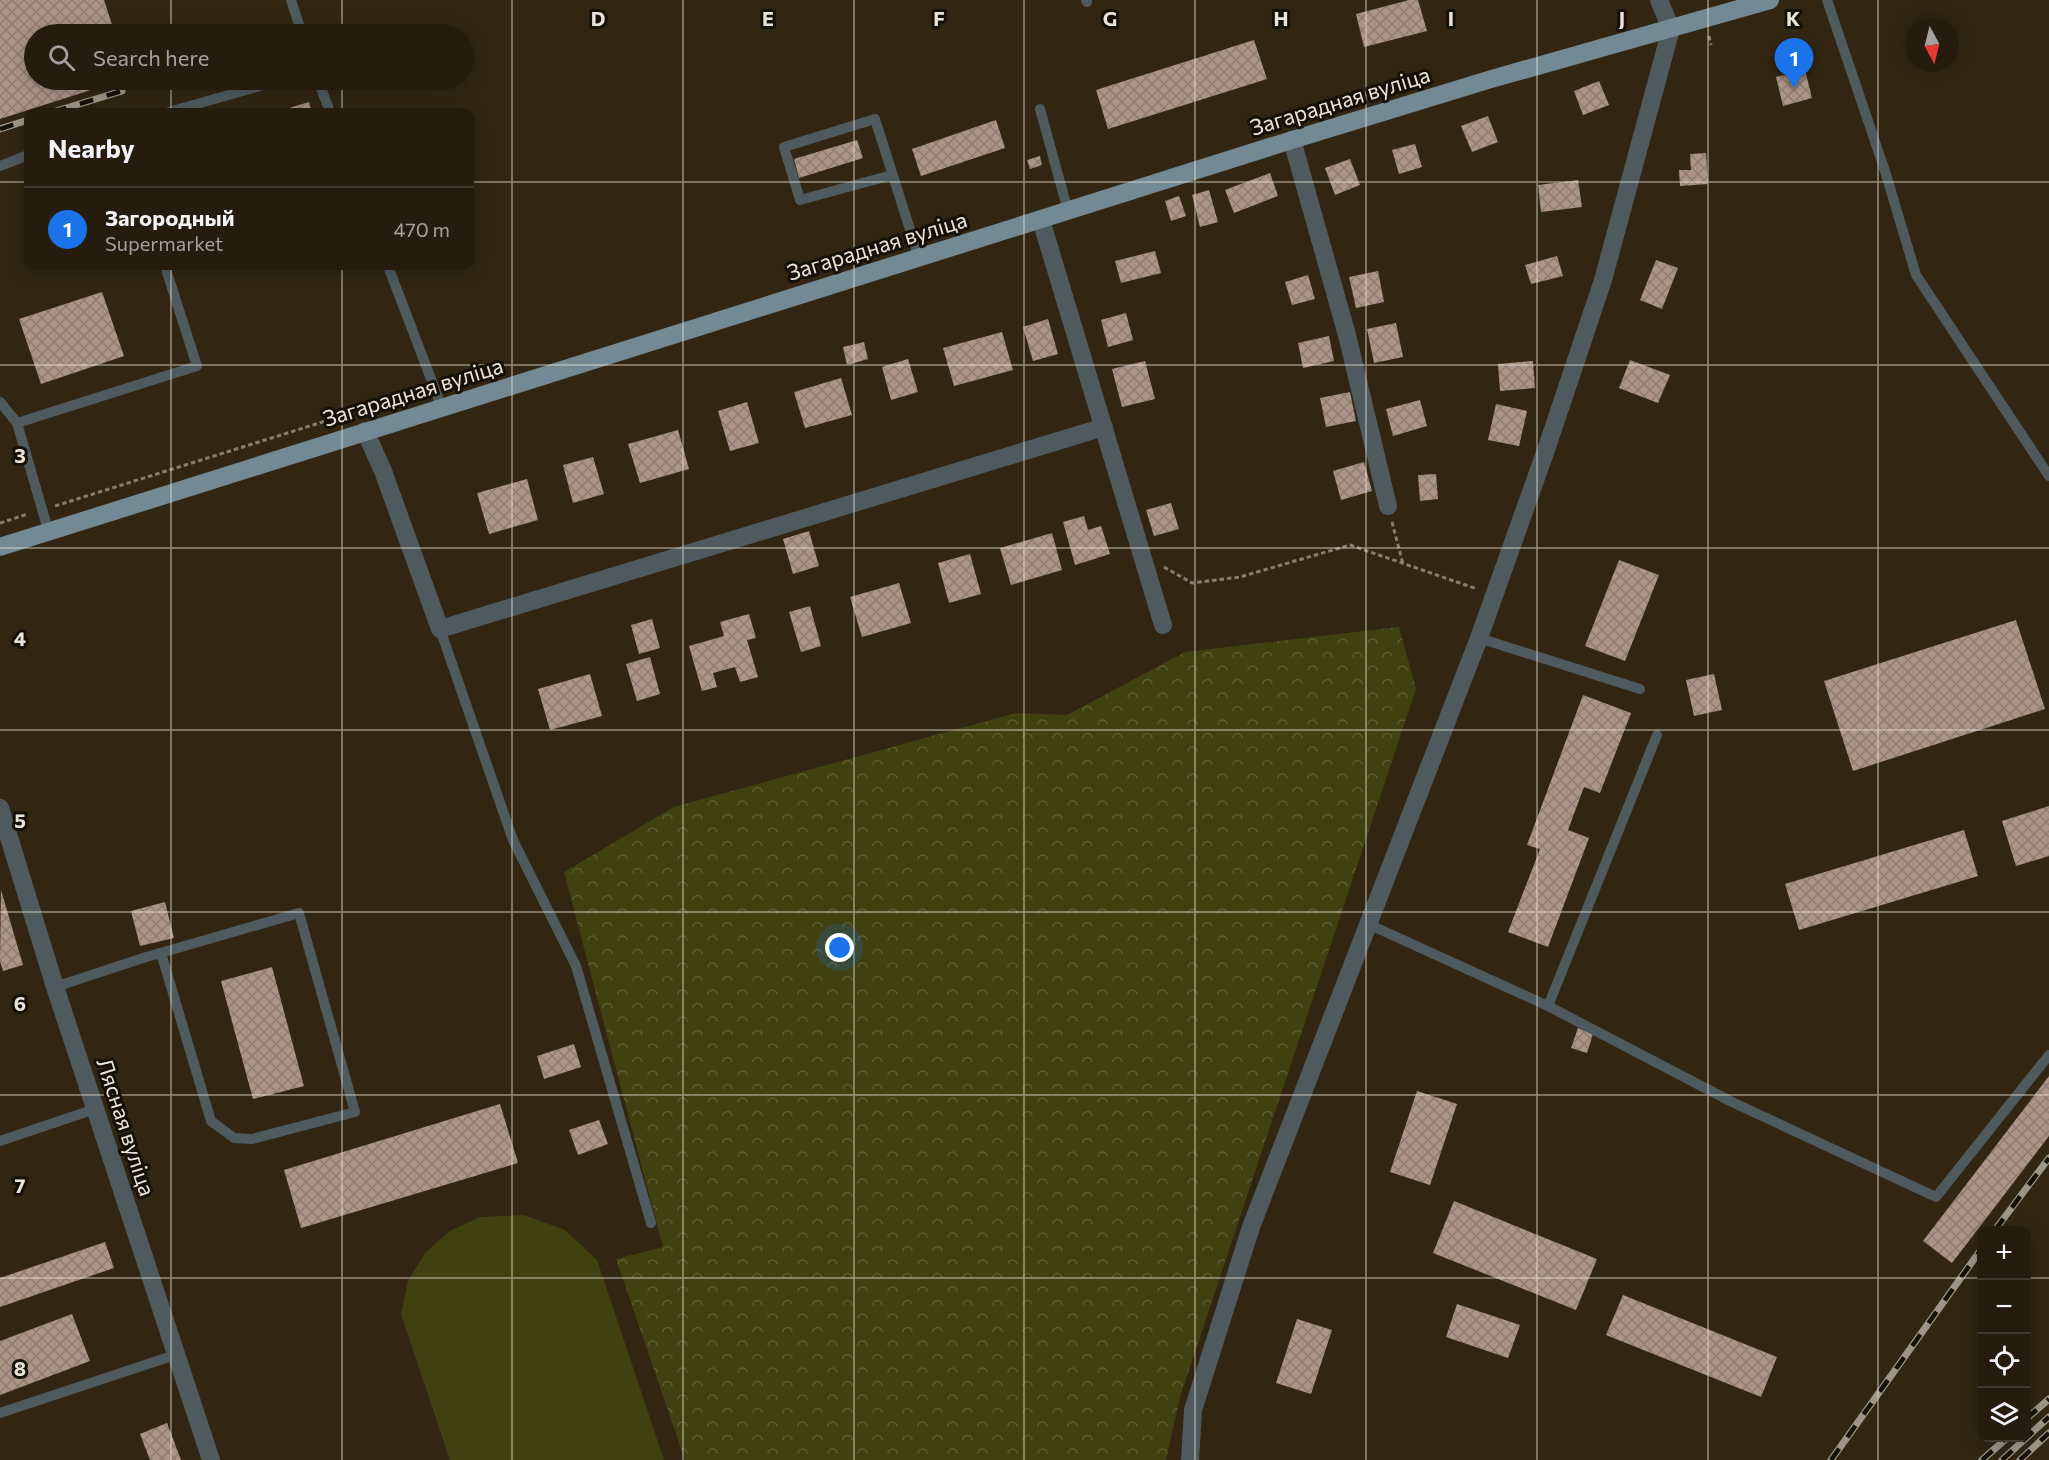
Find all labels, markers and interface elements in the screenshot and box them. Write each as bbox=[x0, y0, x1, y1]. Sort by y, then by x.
text: D bbox=[591, 6, 605, 30]
text: E bbox=[762, 6, 774, 30]
text: F bbox=[933, 6, 945, 30]
text: G bbox=[1103, 6, 1117, 30]
text: H bbox=[1274, 6, 1289, 30]
text: I bbox=[1448, 6, 1454, 30]
text: J bbox=[1619, 6, 1625, 30]
text: K bbox=[1786, 6, 1800, 30]
north arrow bbox=[1905, 18, 1959, 72]
search box bbox=[24, 24, 474, 90]
pin: 1 bbox=[1774, 38, 1814, 88]
icon: search bbox=[45, 41, 78, 74]
text: Search here bbox=[93, 44, 209, 71]
street label: Загарадная вуліца bbox=[1247, 60, 1433, 141]
text: Nearby bbox=[48, 132, 135, 163]
text: Загородный bbox=[105, 204, 235, 231]
street label: Загарадная вуліца bbox=[784, 205, 970, 286]
text: 1 bbox=[63, 217, 72, 241]
text: 470 m bbox=[394, 217, 450, 241]
text: Supermarket bbox=[105, 231, 223, 255]
street label: Загарадная вуліца bbox=[320, 351, 506, 432]
text: 3 bbox=[14, 443, 26, 467]
text: 4 bbox=[14, 626, 26, 650]
text: 5 bbox=[14, 808, 26, 832]
your location bbox=[825, 933, 854, 962]
text: 6 bbox=[14, 991, 26, 1015]
street label: Лясная вуліца bbox=[91, 1054, 161, 1199]
text: 7 bbox=[15, 1173, 26, 1197]
map controls bbox=[1977, 1226, 2031, 1442]
button: + bbox=[1977, 1226, 2031, 1280]
button: − bbox=[1977, 1280, 2031, 1334]
button: locate bbox=[1977, 1334, 2031, 1388]
text: 8 bbox=[14, 1356, 26, 1380]
button: layers bbox=[1977, 1388, 2031, 1442]

